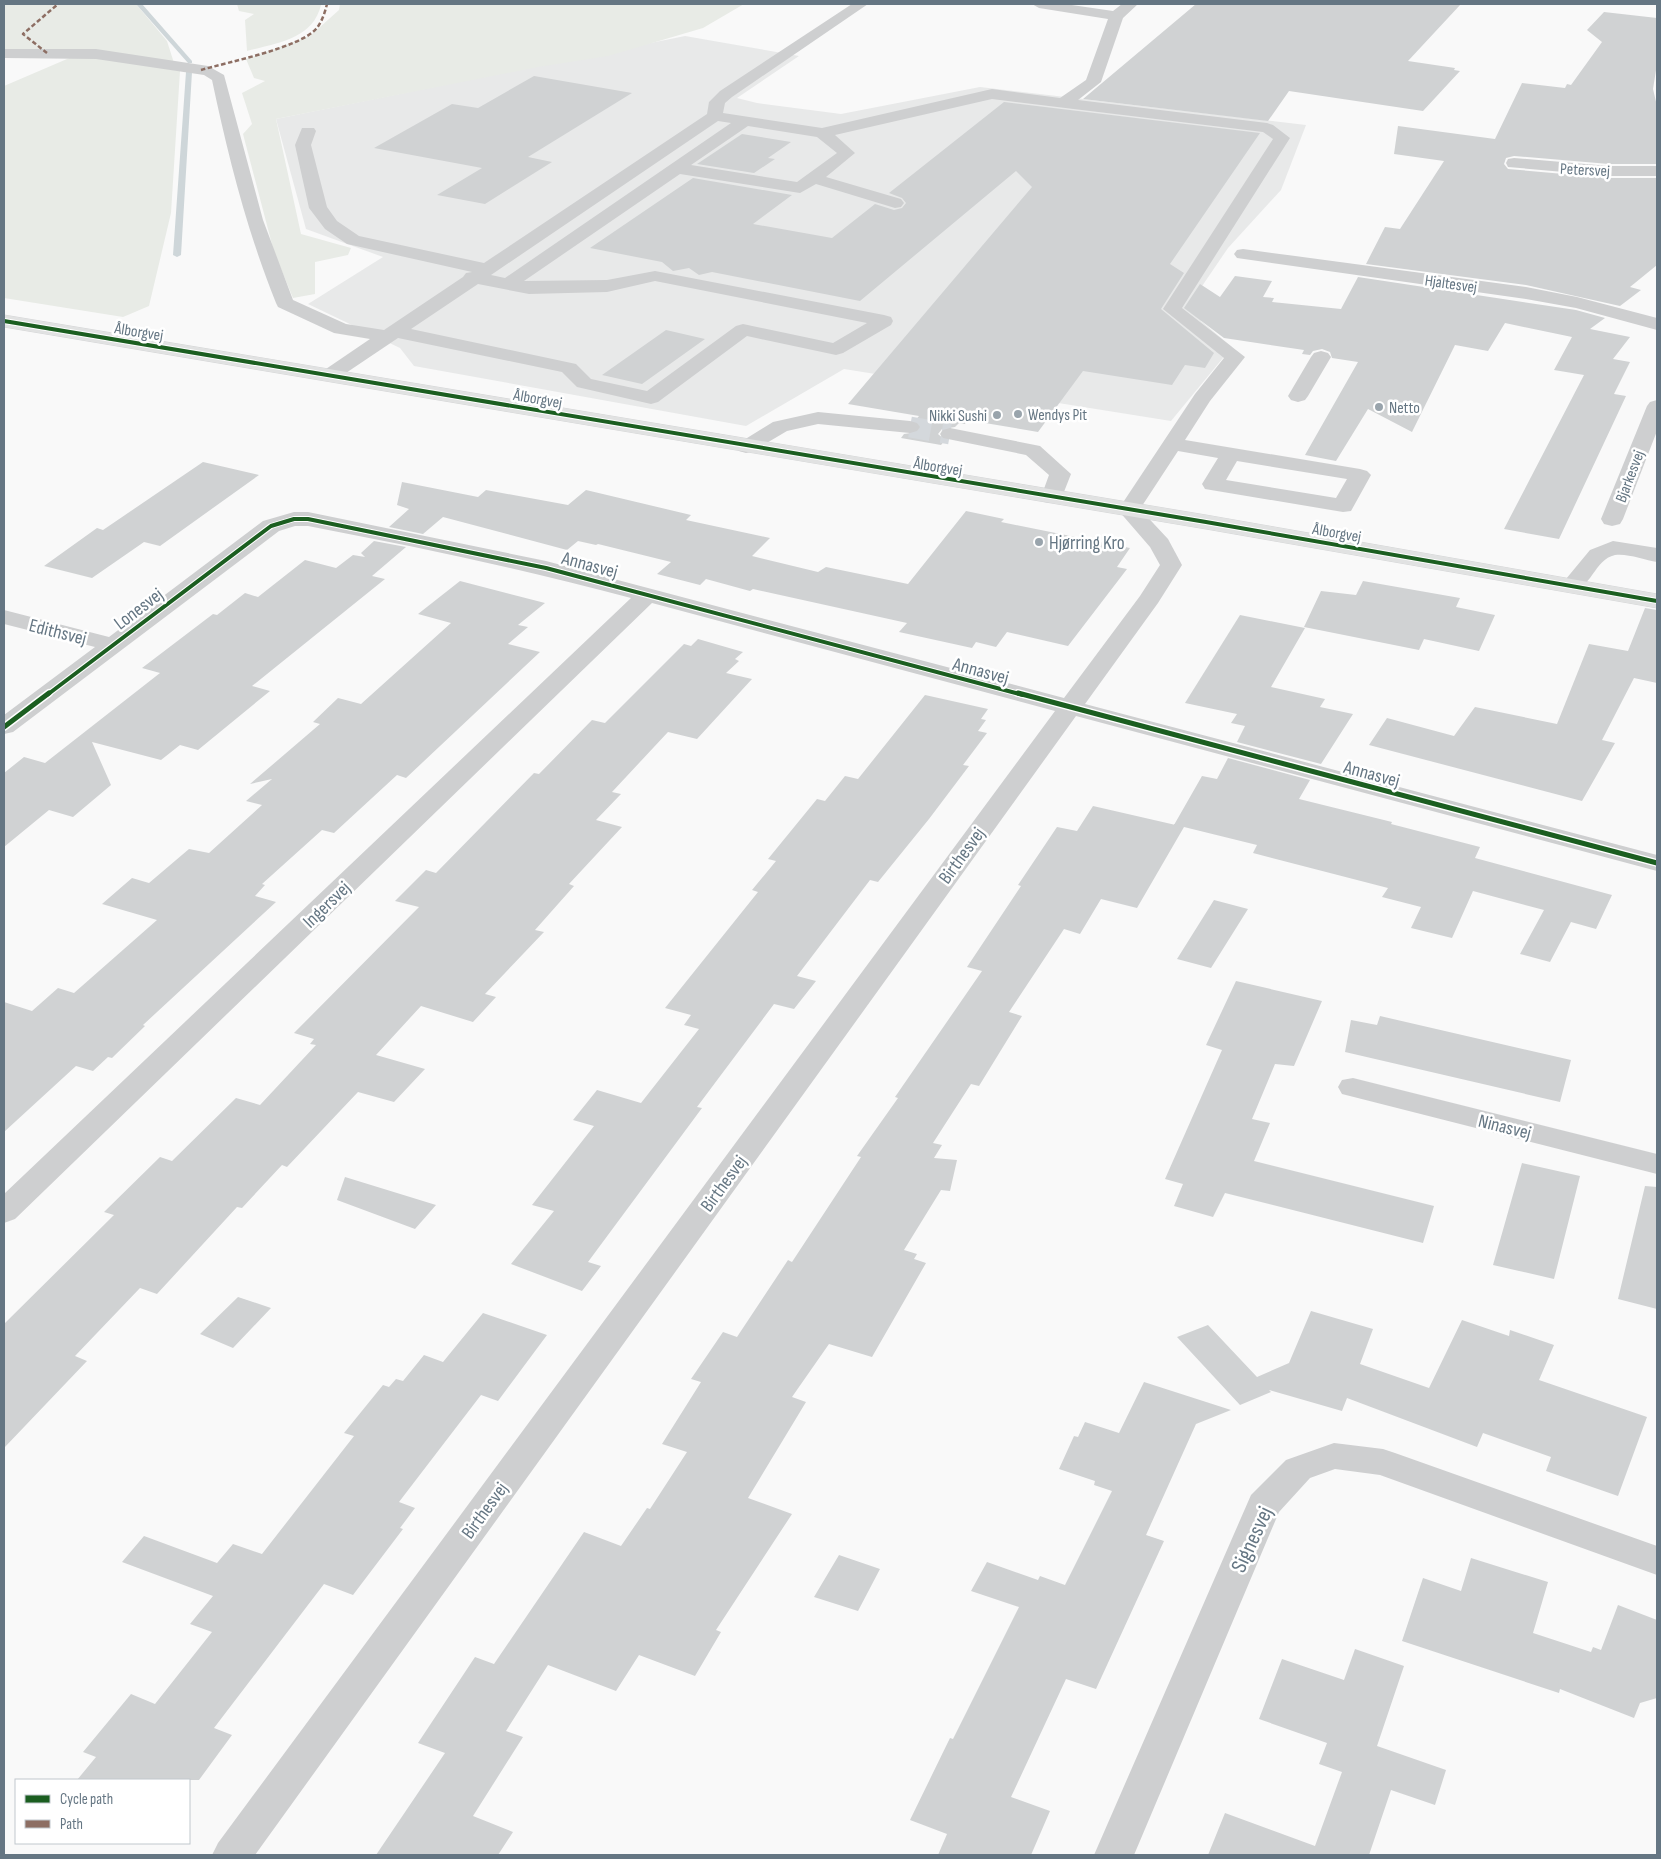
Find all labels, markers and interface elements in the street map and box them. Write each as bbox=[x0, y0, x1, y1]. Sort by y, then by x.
street label: Petersvej bbox=[1560, 160, 1610, 181]
street label: Hjaltesvej bbox=[1424, 271, 1478, 298]
street label: Ålborgvej bbox=[112, 319, 165, 346]
street label: Ålborgvej bbox=[511, 386, 564, 413]
place label: Netto bbox=[1389, 399, 1420, 418]
marker: Netto bbox=[1373, 401, 1385, 413]
place label: Wendys Pit bbox=[1028, 406, 1087, 425]
place label: Nikki Sushi bbox=[929, 407, 987, 426]
marker: Wendys Pit bbox=[1012, 408, 1024, 420]
marker: Nikki Sushi bbox=[991, 409, 1003, 421]
street label: Bjarkesvej bbox=[1612, 448, 1649, 505]
street label: Ålborgvej bbox=[911, 454, 964, 481]
street label: Ålborgvej bbox=[1310, 520, 1363, 547]
place label: Hjørring Kro bbox=[1049, 532, 1125, 555]
marker: Hjørring Kro bbox=[1033, 536, 1045, 548]
street label: Annasvej bbox=[558, 547, 620, 584]
street label: Lonesvej bbox=[110, 583, 168, 635]
street label: Edithsvej bbox=[27, 614, 89, 651]
street label: Annasvej bbox=[949, 653, 1011, 690]
street label: Annasvej bbox=[1340, 756, 1402, 793]
street label: Birthesvej bbox=[934, 823, 990, 889]
street label: Ingersvej bbox=[298, 877, 356, 933]
street label: Ninasvej bbox=[1476, 1110, 1533, 1145]
street label: Birthesvej bbox=[696, 1151, 752, 1217]
street label: Birthesvej bbox=[457, 1478, 513, 1544]
street label: Signesvej bbox=[1225, 1502, 1279, 1577]
legend bbox=[15, 1779, 190, 1844]
text: Cycle path bbox=[60, 1790, 113, 1809]
text: Path bbox=[60, 1815, 83, 1834]

